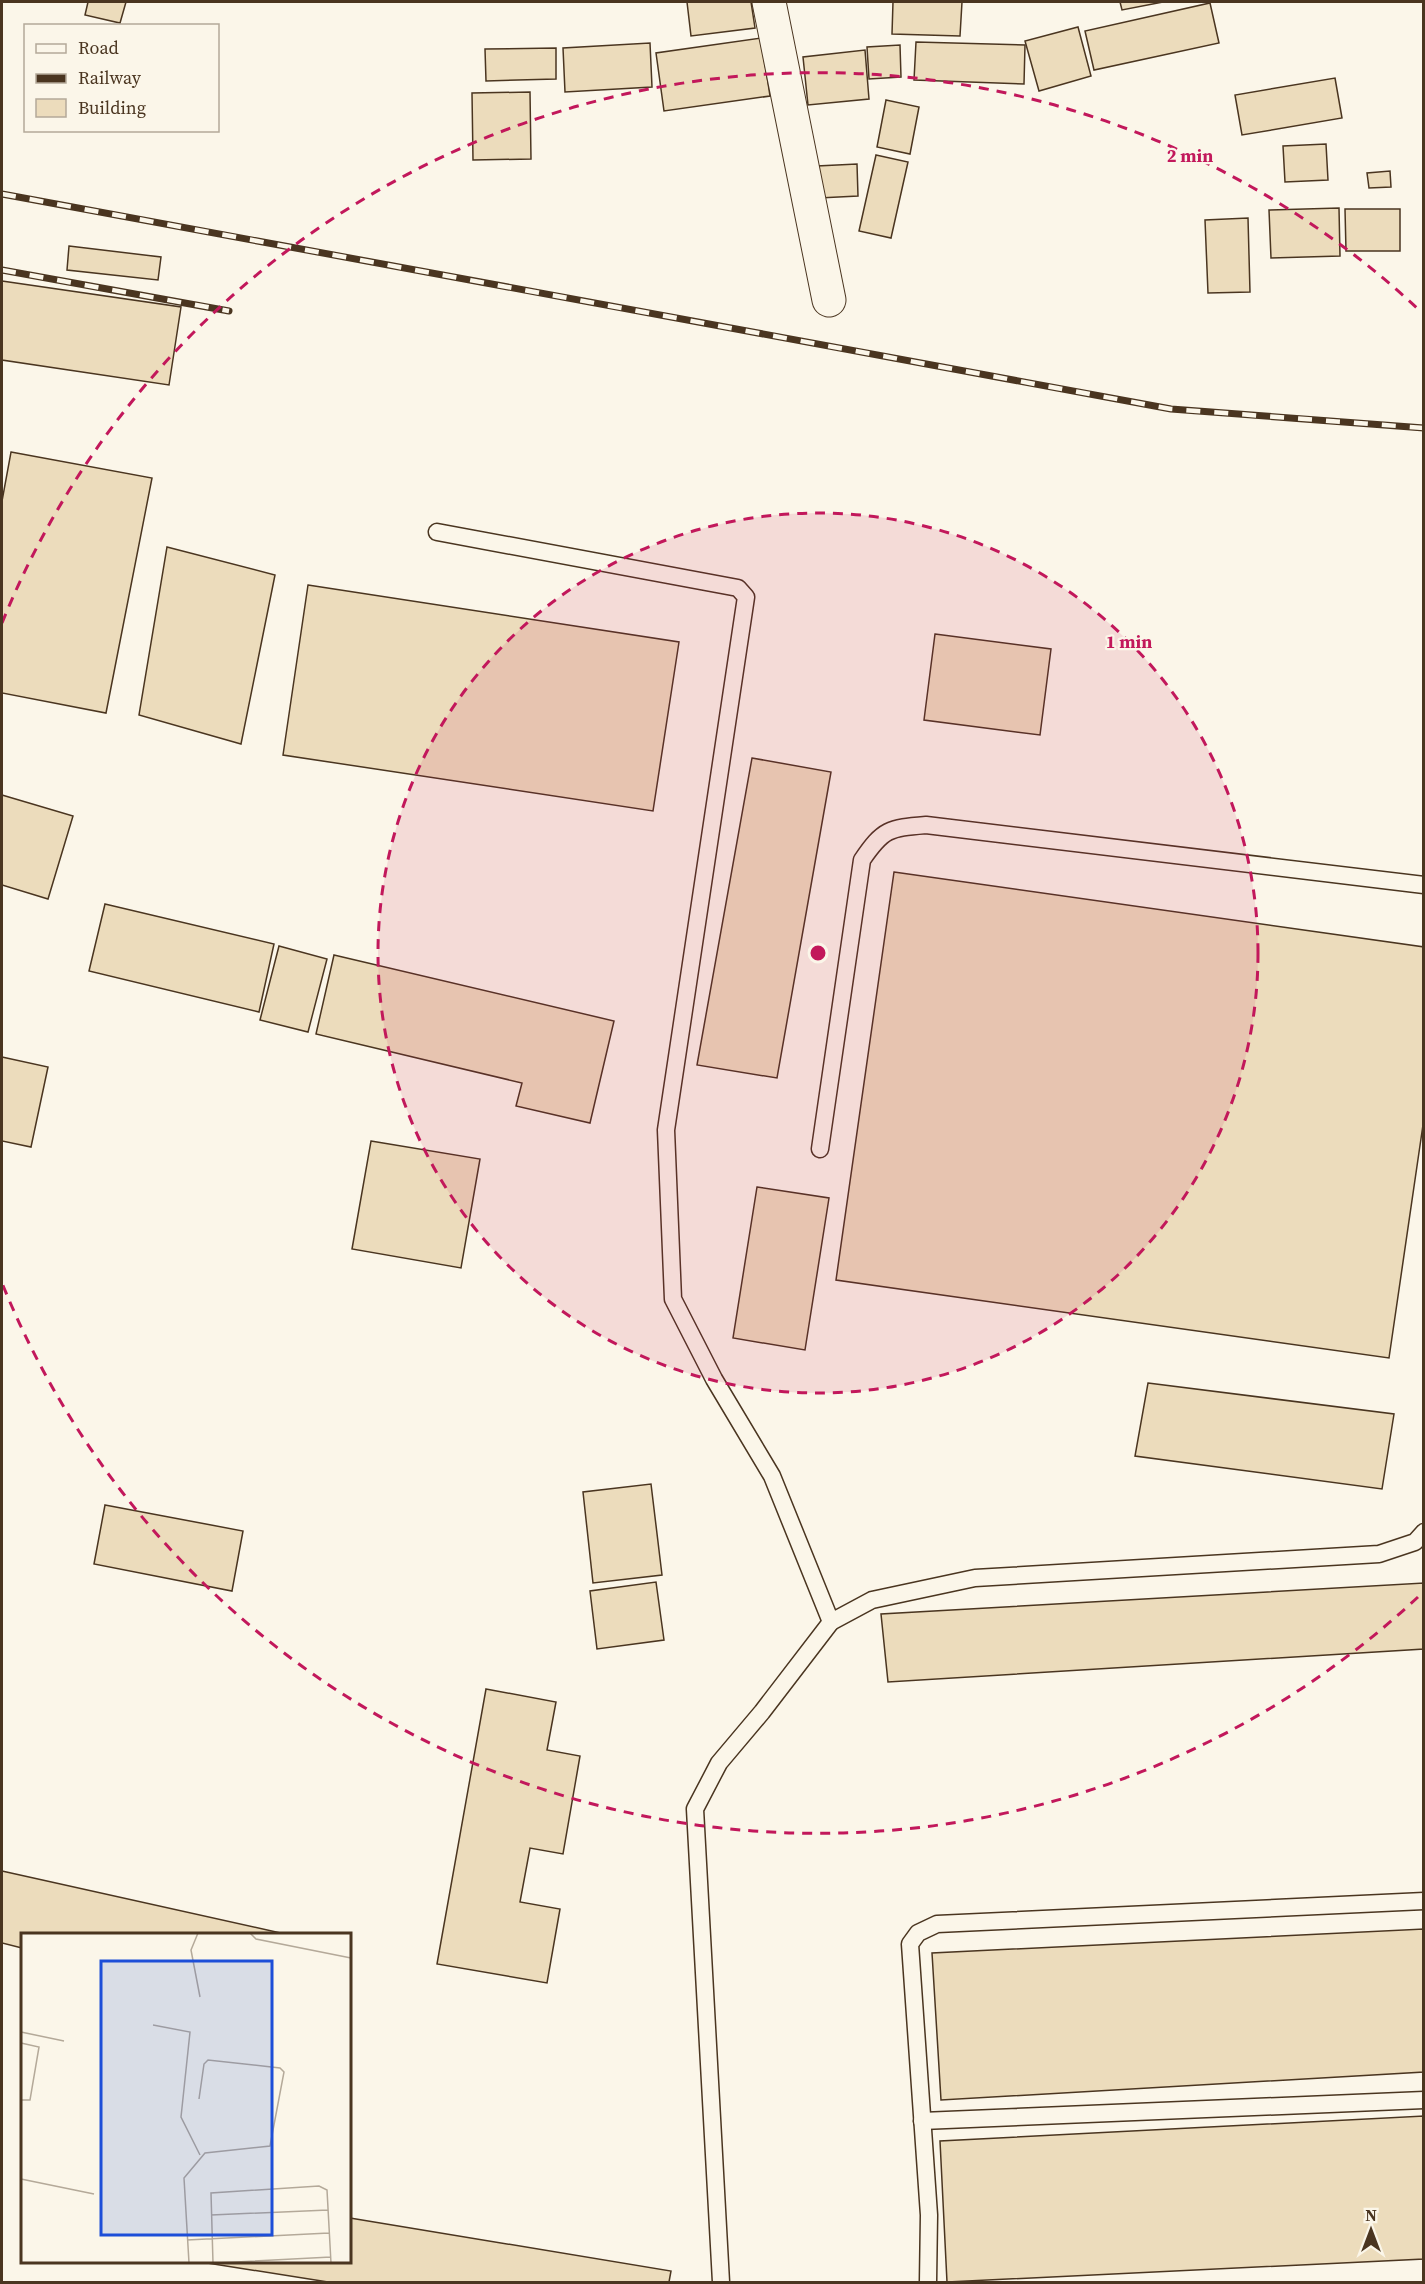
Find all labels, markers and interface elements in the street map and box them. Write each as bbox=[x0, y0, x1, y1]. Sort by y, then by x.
legend bbox=[24, 24, 219, 132]
text: Road bbox=[78, 35, 119, 60]
text: Railway bbox=[78, 65, 142, 90]
text: Building bbox=[78, 95, 146, 120]
text: 2 min bbox=[1167, 143, 1213, 168]
text: 1 min bbox=[1106, 629, 1152, 654]
centre of rings bbox=[808, 943, 828, 963]
inset map bbox=[21, 1933, 351, 2263]
north arrow bbox=[1341, 2200, 1401, 2260]
text: N bbox=[1365, 2204, 1377, 2226]

